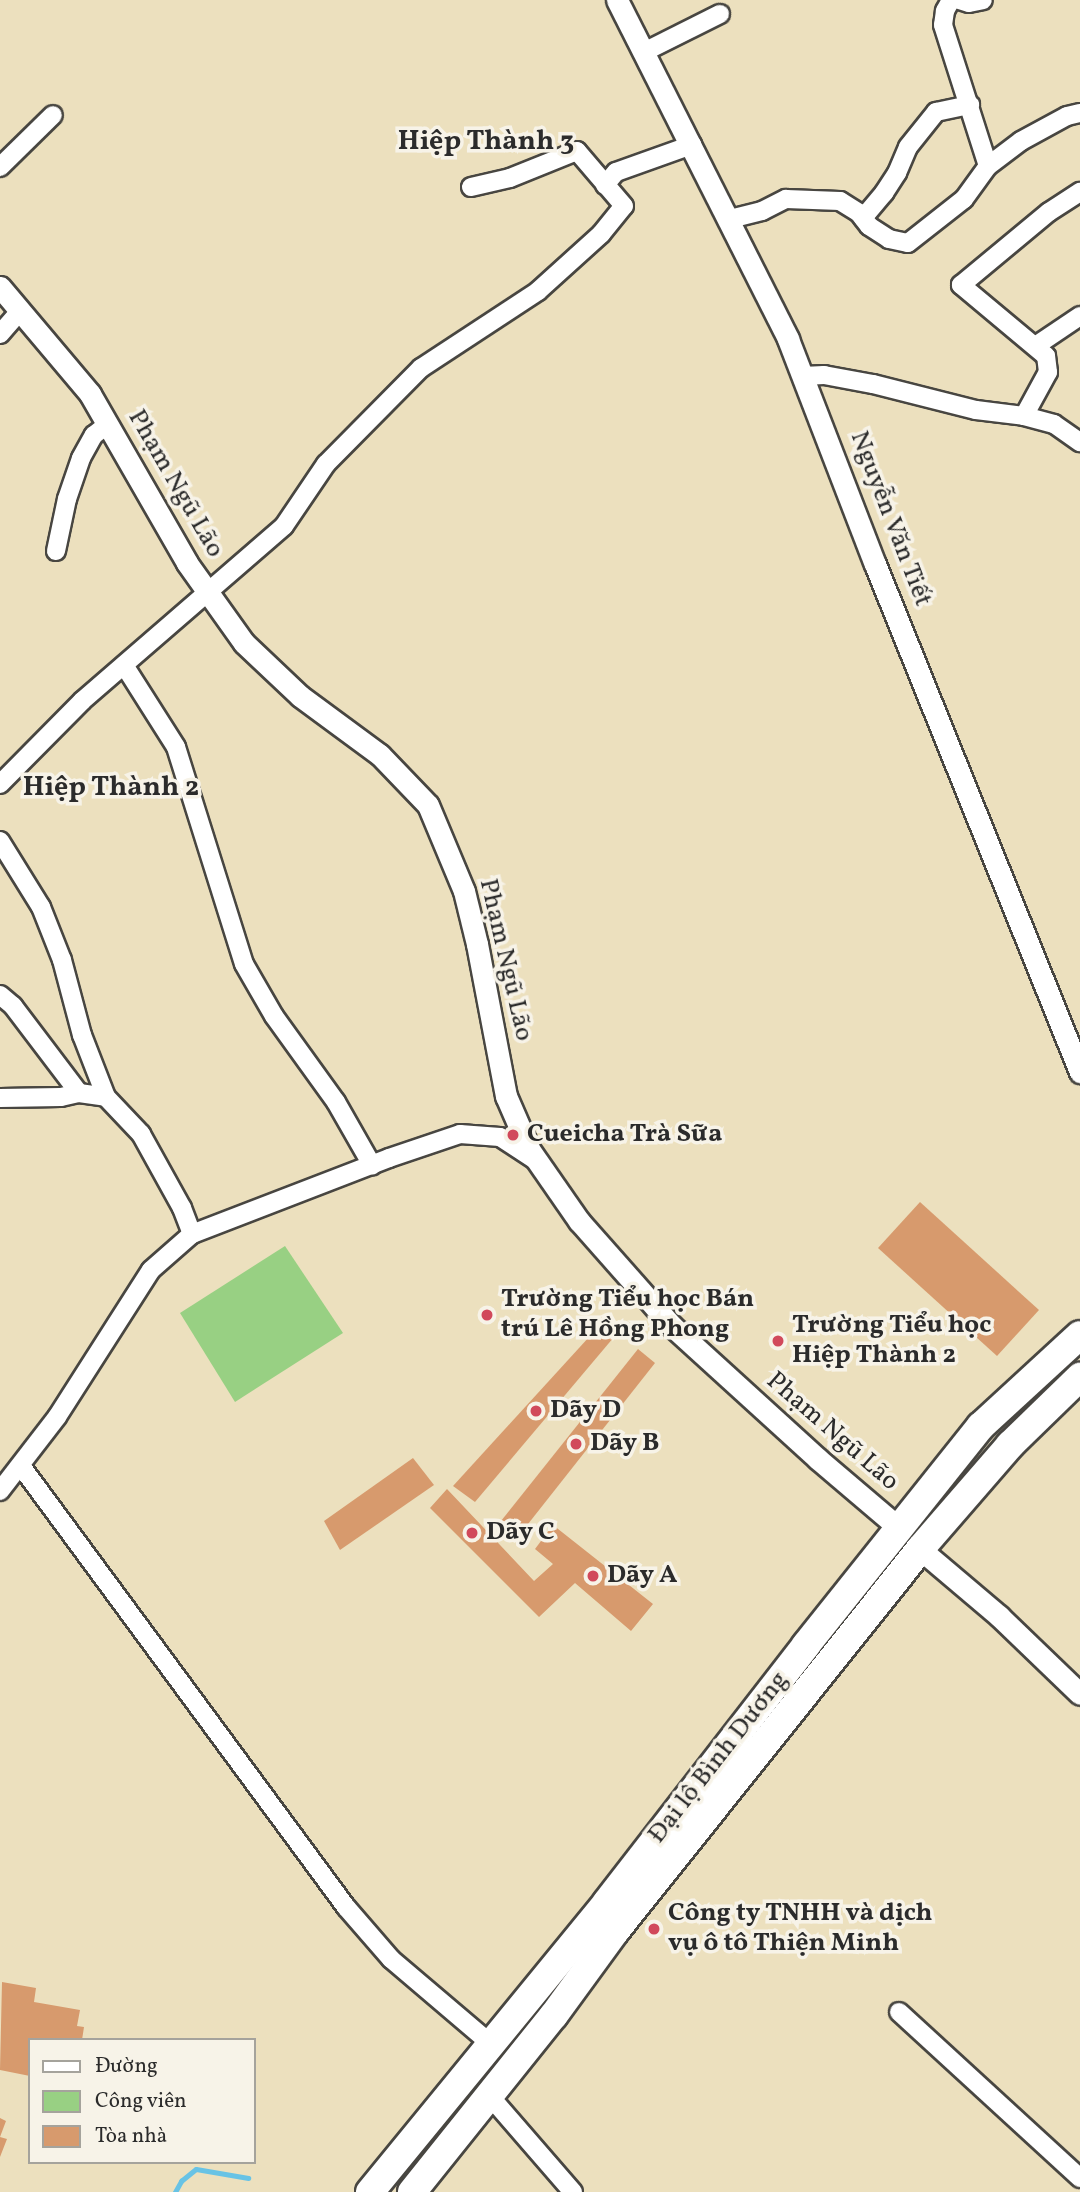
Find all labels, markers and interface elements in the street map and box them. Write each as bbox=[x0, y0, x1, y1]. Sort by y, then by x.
district label: Hiệp Thành 3 bbox=[398, 125, 574, 159]
street label: Phạm Ngũ Lão bbox=[120, 405, 230, 563]
street label: Nguyễn Văn Tiết bbox=[842, 426, 938, 612]
district label: Hiệp Thành 2 bbox=[22, 771, 200, 805]
street label: Phạm Ngũ Lão bbox=[471, 876, 539, 1044]
place label: Cueicha Trà Sữa bbox=[527, 1119, 723, 1151]
marker: Cueicha Trà Sữa bbox=[505, 1127, 521, 1143]
place label: Trường Tiểu học Bán trú Lê Hồng Phong bbox=[501, 1284, 755, 1346]
marker: Trường Tiểu học Bán trú Lê Hồng Phong bbox=[479, 1307, 495, 1323]
place label: Trường Tiểu học Hiệp Thành 2 bbox=[792, 1310, 992, 1372]
marker: Trường Tiểu học Hiệp Thành 2 bbox=[770, 1333, 786, 1349]
street label: Phạm Ngũ Lão bbox=[759, 1366, 905, 1498]
place label: Dãy D bbox=[550, 1395, 621, 1427]
marker: Dãy D bbox=[528, 1403, 544, 1419]
place label: Dãy B bbox=[590, 1428, 660, 1460]
marker: Dãy B bbox=[568, 1436, 584, 1452]
place label: Dãy C bbox=[486, 1517, 555, 1549]
marker: Dãy C bbox=[464, 1525, 480, 1541]
place label: Dãy A bbox=[607, 1560, 678, 1592]
marker: Dãy A bbox=[585, 1568, 601, 1584]
street label: Đại lộ Bình Dương bbox=[642, 1666, 796, 1850]
place label: Công ty TNHH và dịch vụ ô tô Thiện Minh bbox=[668, 1898, 934, 1960]
marker: Công ty TNHH và dịch vụ ô tô Thiện Minh bbox=[646, 1921, 662, 1937]
legend bbox=[28, 2038, 256, 2164]
text: Đường bbox=[95, 2052, 158, 2081]
text: Công viên bbox=[95, 2087, 187, 2116]
text: Tòa nhà bbox=[95, 2122, 167, 2151]

